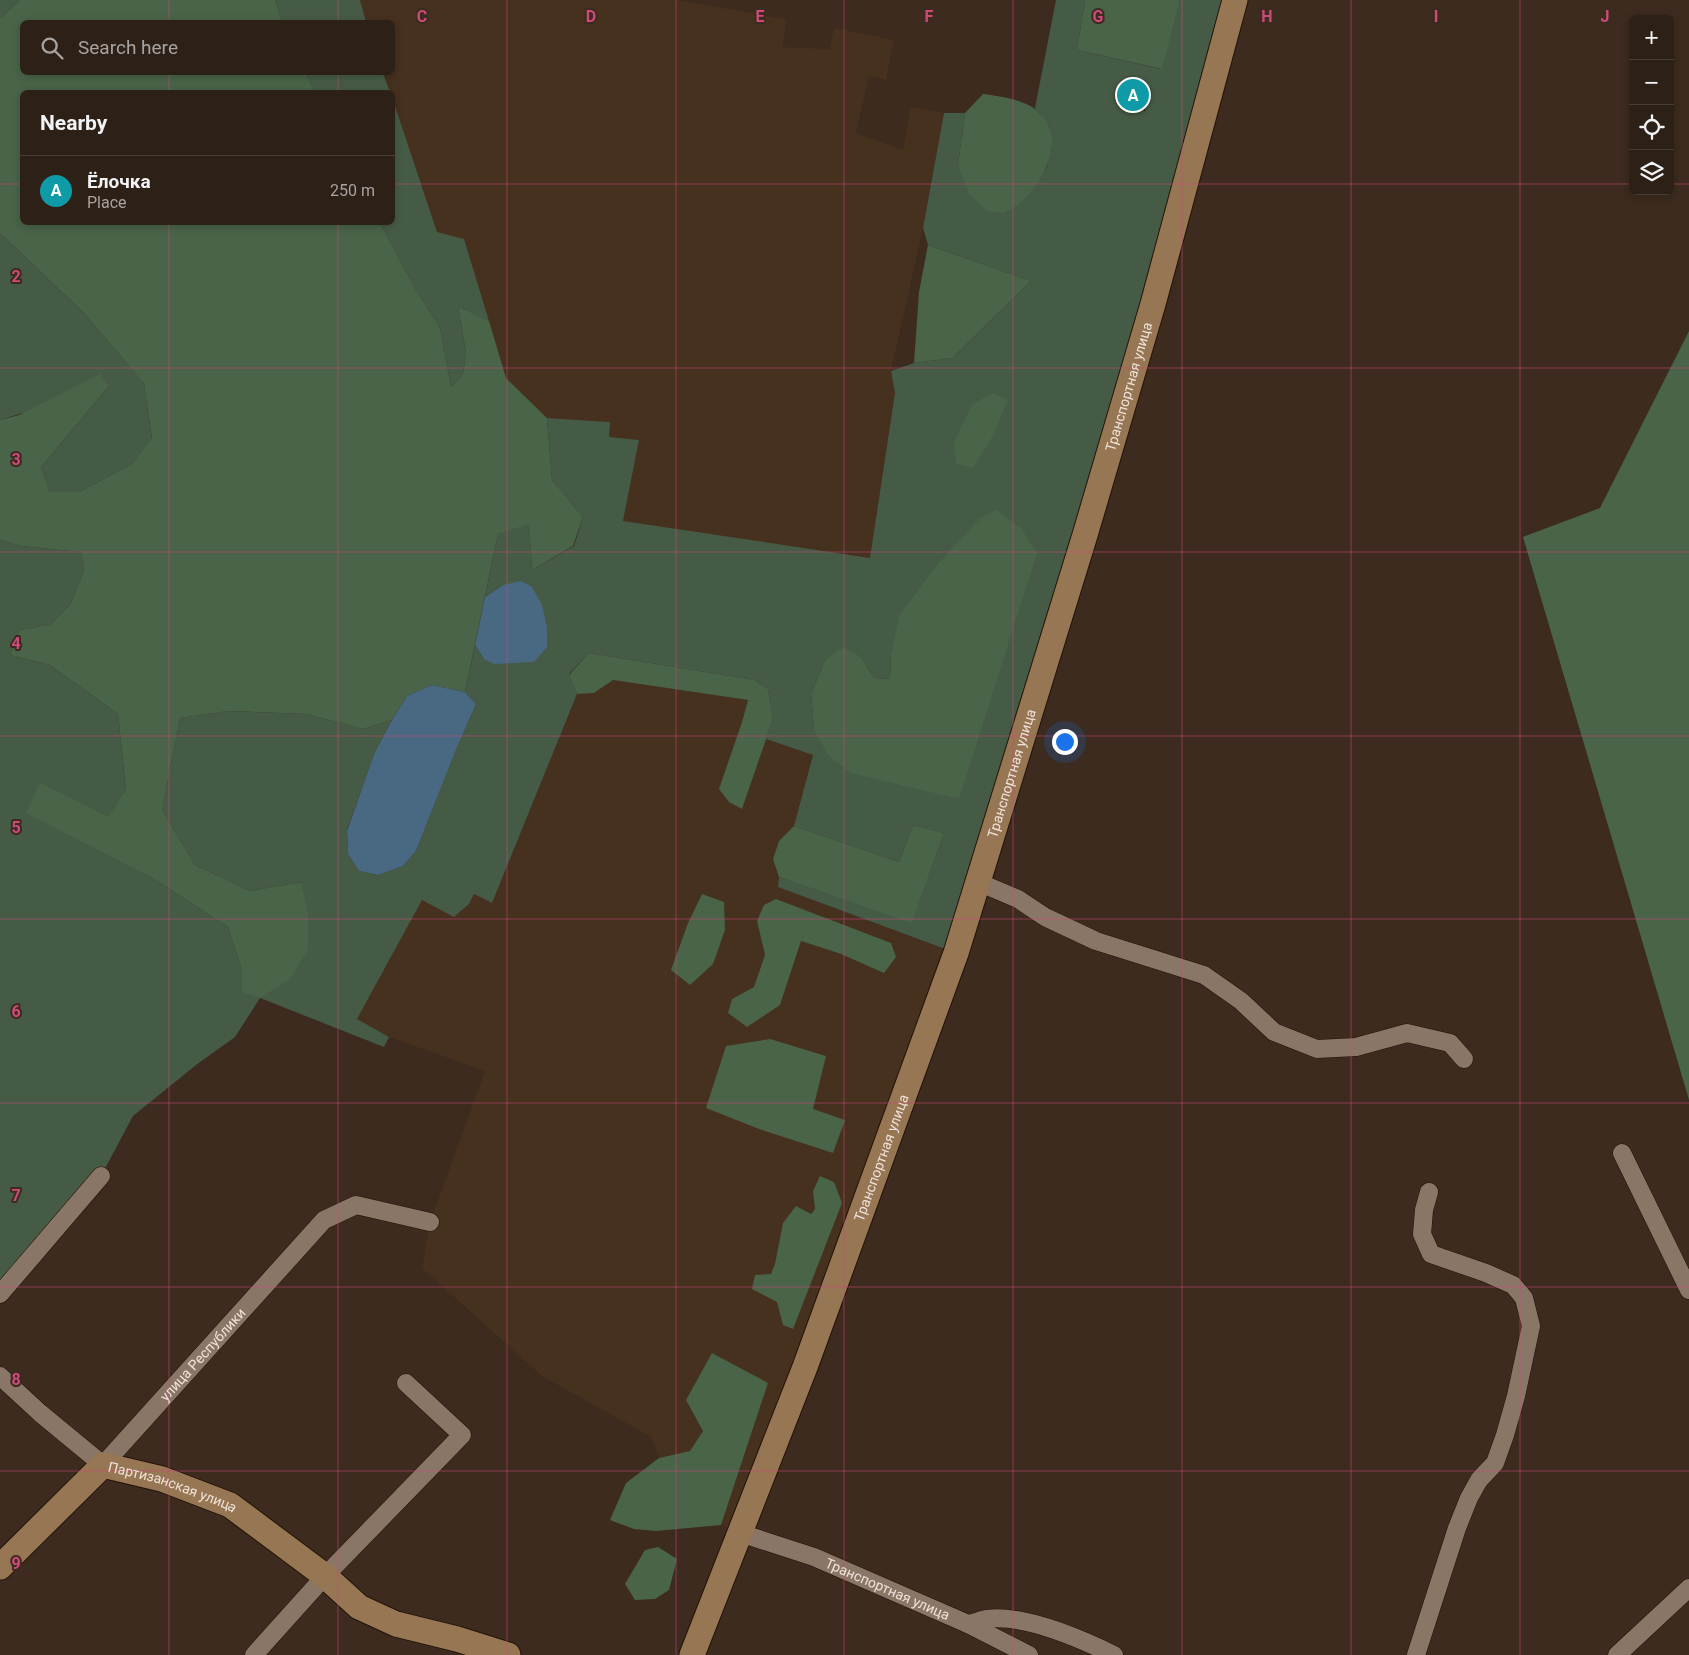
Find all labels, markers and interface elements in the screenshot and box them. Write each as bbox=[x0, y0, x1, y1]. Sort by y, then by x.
text: C bbox=[417, 7, 427, 26]
text: D bbox=[586, 7, 596, 26]
text: E bbox=[756, 7, 765, 26]
text: F bbox=[925, 7, 934, 26]
text: G bbox=[1093, 7, 1104, 26]
text: H bbox=[1261, 7, 1273, 26]
text: I bbox=[1434, 7, 1438, 26]
text: J bbox=[1601, 7, 1609, 26]
map controls bbox=[1629, 15, 1674, 195]
button: + bbox=[1629, 15, 1674, 60]
search box bbox=[20, 20, 395, 75]
icon: search bbox=[38, 34, 66, 62]
text: Search here bbox=[78, 36, 178, 59]
button: − bbox=[1629, 60, 1674, 105]
pin: A bbox=[1117, 76, 1149, 114]
button: locate bbox=[1629, 105, 1674, 150]
text: Nearby bbox=[40, 111, 107, 135]
button: layers bbox=[1629, 150, 1674, 195]
text: Ёлочка bbox=[87, 170, 151, 193]
text: A bbox=[51, 181, 61, 200]
text: 250 m bbox=[330, 181, 375, 200]
text: Place bbox=[87, 193, 127, 212]
text: 2 bbox=[11, 267, 21, 286]
street label: Транспортная улица bbox=[1102, 320, 1155, 453]
text: 3 bbox=[11, 450, 21, 469]
text: 4 bbox=[11, 634, 21, 653]
street label: Транспортная улица bbox=[984, 707, 1039, 840]
your location bbox=[1052, 729, 1078, 755]
text: 5 bbox=[11, 818, 21, 837]
text: 6 bbox=[11, 1002, 21, 1021]
street label: Транспортная улица bbox=[851, 1092, 912, 1224]
text: 7 bbox=[11, 1186, 21, 1205]
street label: улица Республики bbox=[157, 1305, 249, 1404]
text: 8 bbox=[11, 1370, 21, 1389]
street label: Партизанская улица bbox=[107, 1459, 240, 1516]
text: 9 bbox=[11, 1554, 21, 1573]
street label: Транспортная улица bbox=[823, 1555, 952, 1623]

